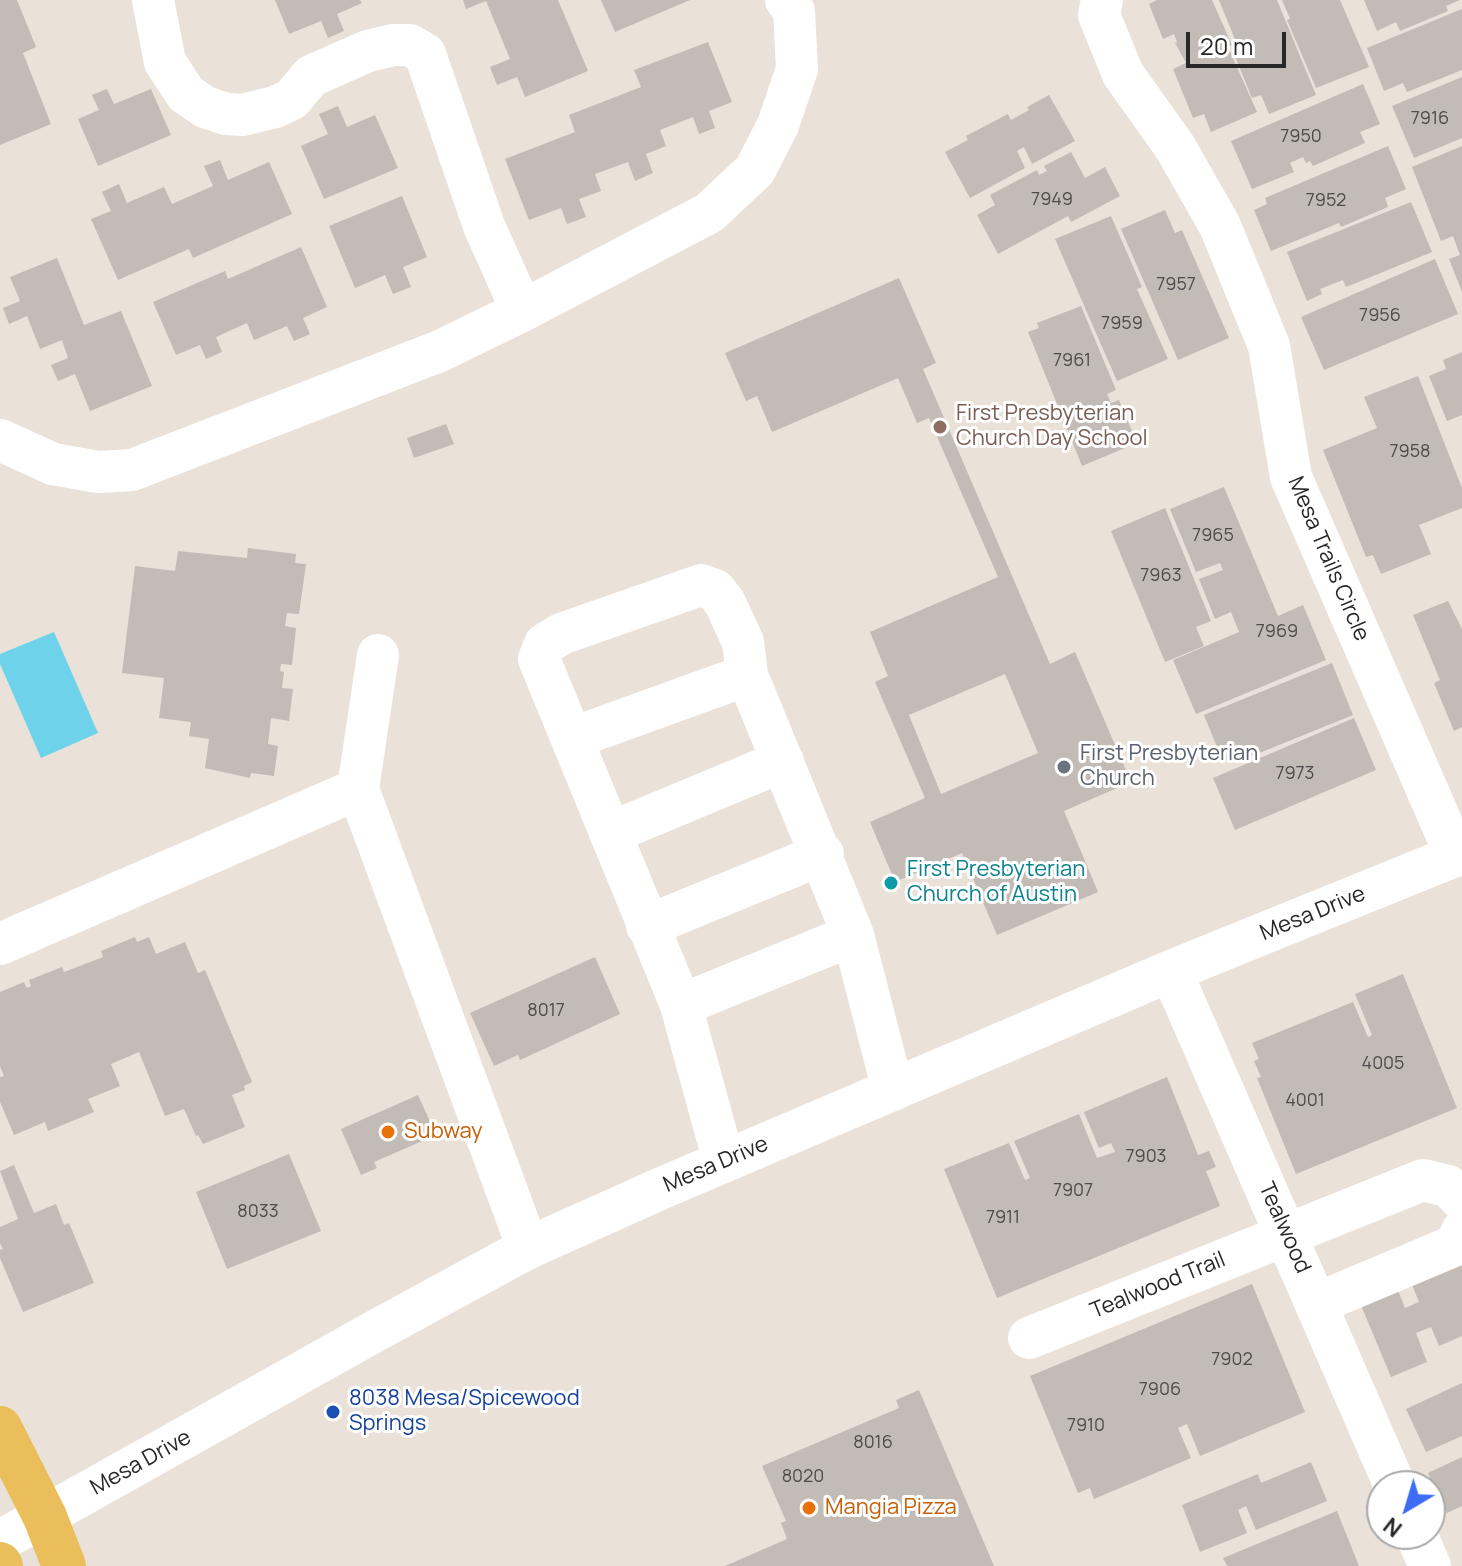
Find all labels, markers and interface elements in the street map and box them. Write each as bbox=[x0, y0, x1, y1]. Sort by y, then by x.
scale bar bbox=[1190, 16, 1290, 66]
text: 20 m bbox=[1200, 29, 1253, 62]
house number: 7916 bbox=[1411, 108, 1449, 130]
house number: 7950 bbox=[1280, 126, 1322, 148]
house number: 7949 bbox=[1031, 189, 1073, 211]
house number: 7952 bbox=[1306, 190, 1346, 212]
house number: 7957 bbox=[1156, 274, 1196, 296]
house number: 7956 bbox=[1359, 305, 1401, 327]
house number: 7959 bbox=[1101, 313, 1143, 335]
house number: 7961 bbox=[1053, 350, 1091, 372]
place label: First Presbyterian Church Day School bbox=[956, 401, 1148, 452]
marker: First Presbyterian Church Day School bbox=[931, 418, 949, 436]
house number: 7958 bbox=[1389, 441, 1431, 463]
street label: Mesa Trails Circle bbox=[1281, 473, 1375, 645]
house number: 7965 bbox=[1192, 525, 1234, 547]
house number: 7963 bbox=[1140, 565, 1182, 587]
house number: 7969 bbox=[1256, 621, 1298, 643]
place label: First Presbyterian Church bbox=[1080, 741, 1258, 792]
marker: First Presbyterian Church bbox=[1055, 758, 1073, 776]
house number: 7973 bbox=[1276, 763, 1314, 785]
place label: First Presbyterian Church of Austin bbox=[907, 857, 1085, 908]
marker: First Presbyterian Church of Austin bbox=[882, 874, 900, 892]
street label: Mesa Drive bbox=[1257, 881, 1369, 947]
house number: 8017 bbox=[527, 1000, 565, 1022]
house number: 4005 bbox=[1362, 1053, 1404, 1075]
house number: 4001 bbox=[1285, 1090, 1325, 1112]
place label: Subway bbox=[404, 1119, 483, 1145]
marker: Subway bbox=[379, 1123, 397, 1141]
street label: Mesa Drive bbox=[660, 1131, 772, 1199]
house number: 7903 bbox=[1125, 1146, 1167, 1168]
street label: Tealwood bbox=[1252, 1178, 1316, 1278]
house number: 7907 bbox=[1053, 1180, 1093, 1202]
house number: 8033 bbox=[237, 1201, 279, 1223]
house number: 7911 bbox=[986, 1207, 1020, 1229]
street label: Tealwood Trail bbox=[1087, 1247, 1229, 1325]
house number: 7902 bbox=[1211, 1349, 1253, 1371]
house number: 7906 bbox=[1139, 1379, 1181, 1401]
place label: 8038 Mesa/Spicewood Springs bbox=[349, 1386, 580, 1438]
marker: 8038 Mesa/Spicewood Springs bbox=[324, 1403, 342, 1421]
house number: 7910 bbox=[1067, 1415, 1105, 1437]
street label: Mesa Drive bbox=[86, 1425, 196, 1501]
house number: 8016 bbox=[853, 1432, 893, 1454]
house number: 8020 bbox=[782, 1466, 824, 1488]
north arrow bbox=[1366, 1470, 1446, 1550]
place label: Mangia Pizza bbox=[825, 1495, 957, 1521]
marker: Mangia Pizza bbox=[800, 1499, 818, 1517]
text: N bbox=[1377, 1511, 1408, 1544]

